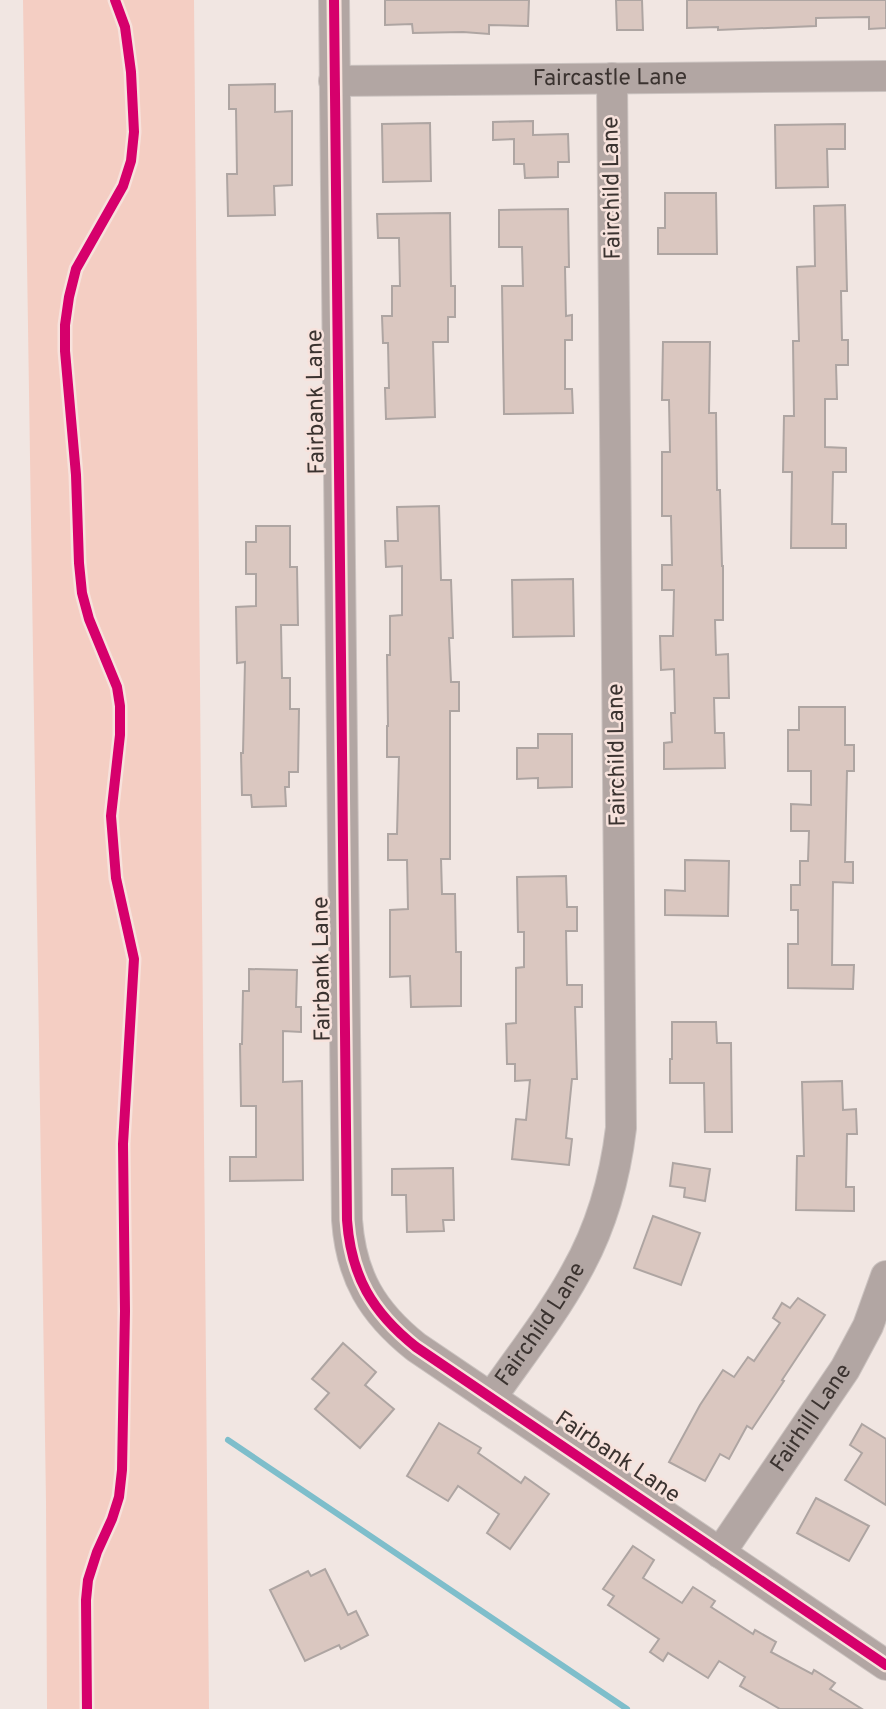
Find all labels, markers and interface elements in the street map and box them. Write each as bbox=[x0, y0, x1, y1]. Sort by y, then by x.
street label: Faircastle Lane bbox=[533, 63, 687, 94]
street label: Fairchild Lane bbox=[597, 116, 629, 260]
street label: Fairbank Lane bbox=[301, 329, 333, 475]
street label: Fairchild Lane bbox=[602, 683, 634, 827]
street label: Fairbank Lane bbox=[307, 896, 339, 1042]
street label: Fairchild Lane bbox=[489, 1258, 593, 1392]
street label: Fairhill Lane bbox=[764, 1358, 859, 1478]
street label: Fairbank Lane bbox=[549, 1405, 685, 1511]

